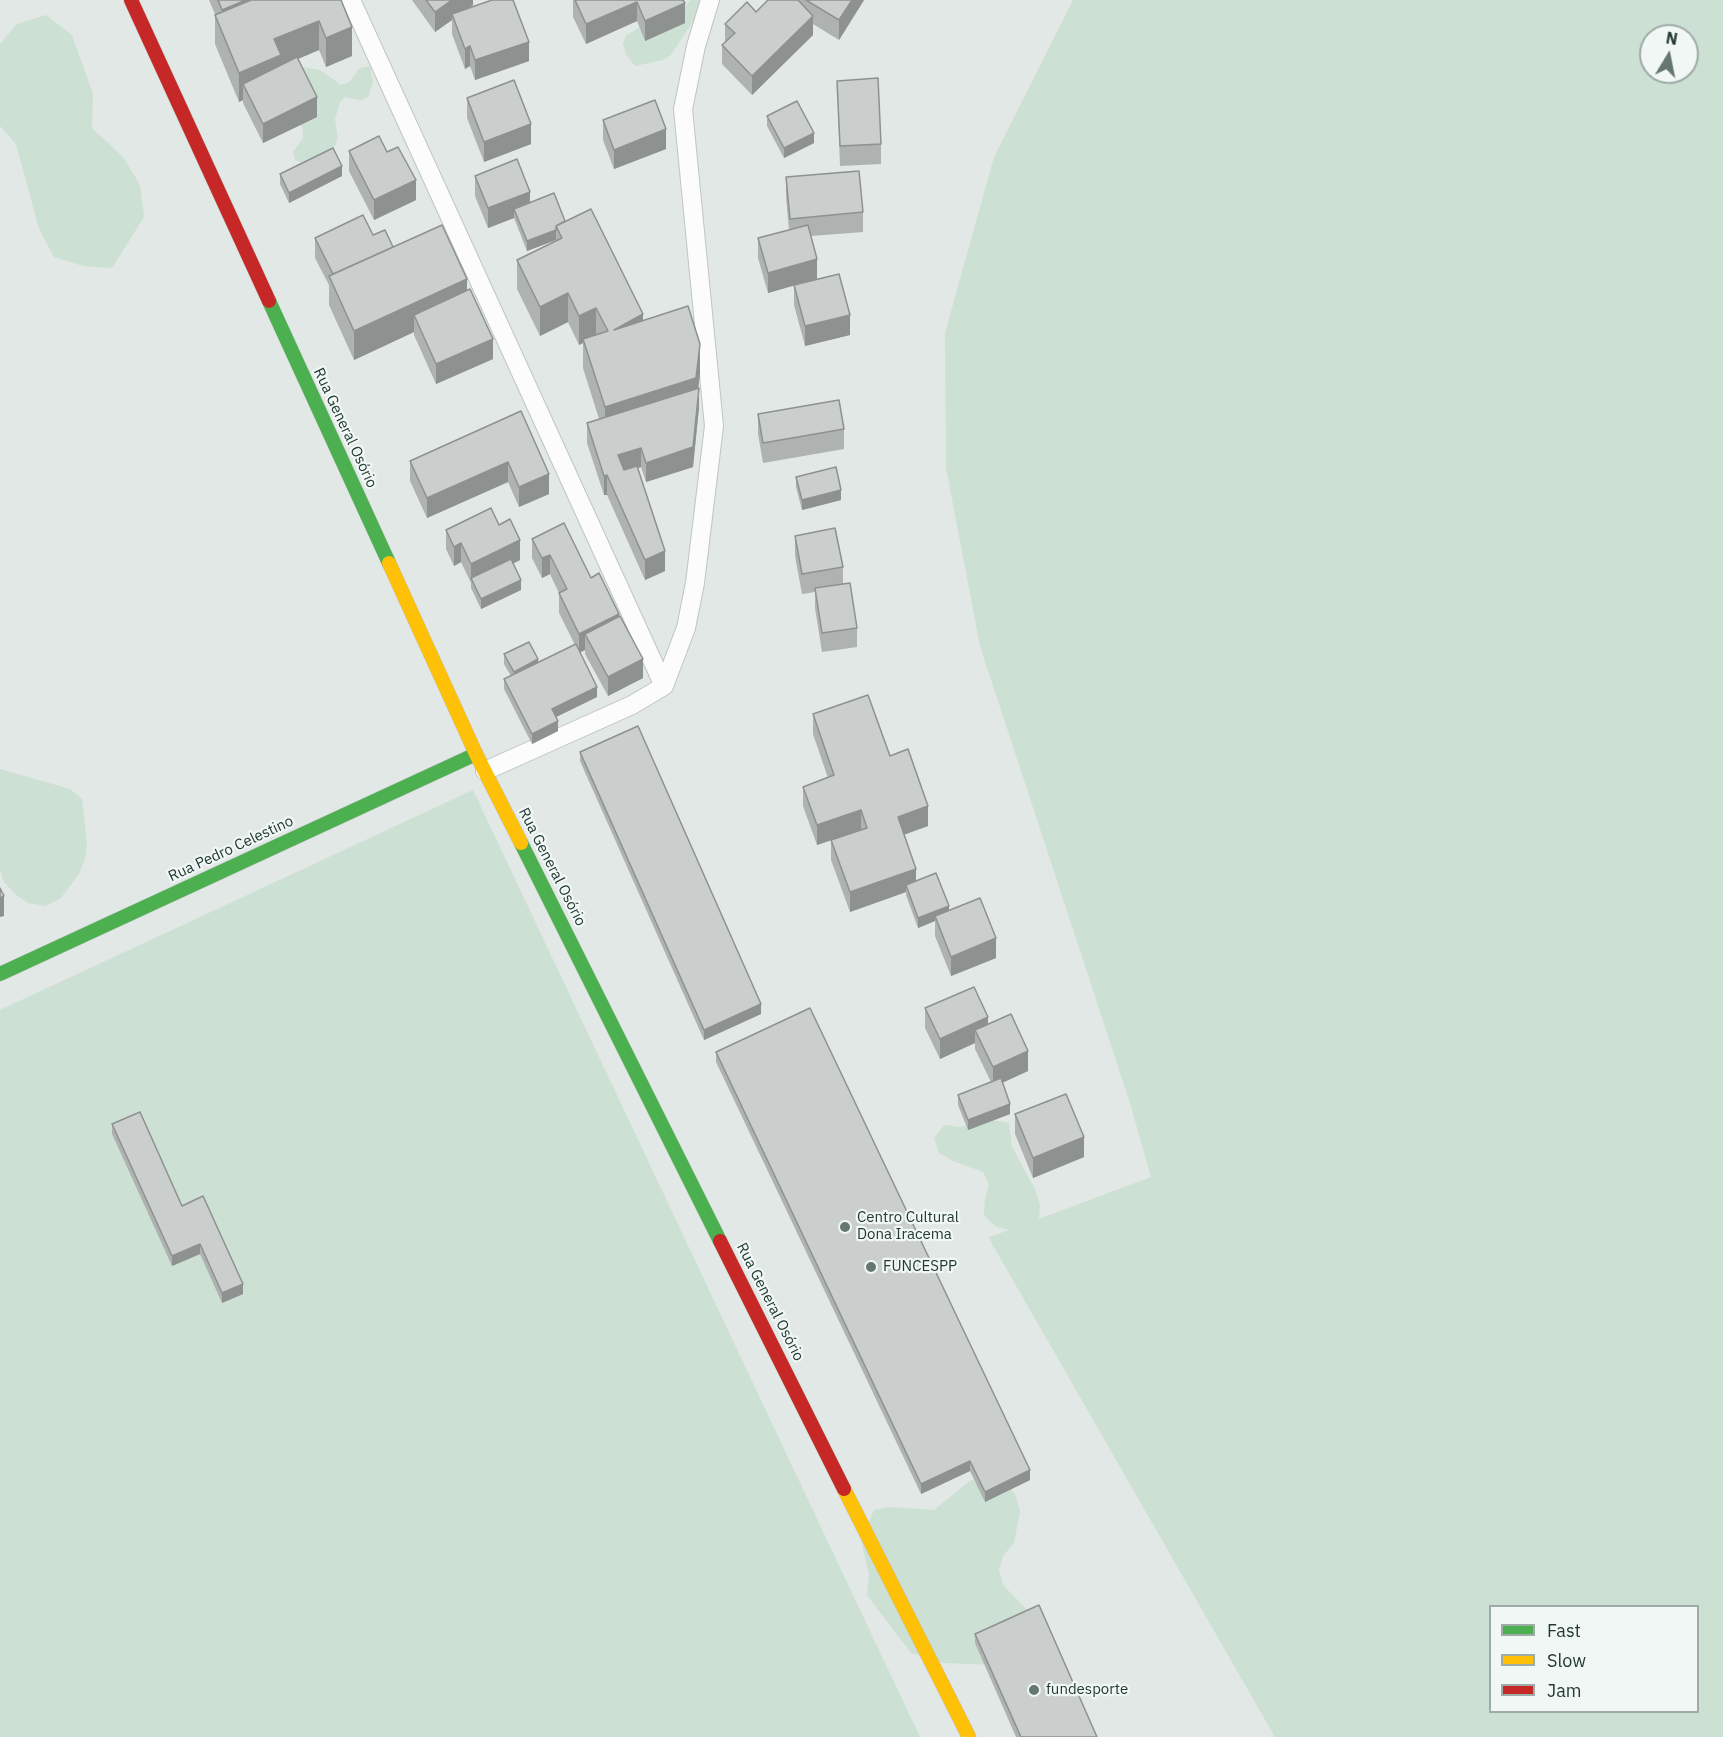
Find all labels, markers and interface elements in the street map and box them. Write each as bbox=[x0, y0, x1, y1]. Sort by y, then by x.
north arrow bbox=[1639, 24, 1699, 84]
text: N bbox=[1664, 27, 1679, 49]
street label: Rua General Osório bbox=[309, 365, 381, 491]
street label: Rua General Osório bbox=[514, 805, 590, 929]
street label: Rua Pedro Celestino bbox=[166, 812, 296, 886]
place label: Centro Cultural Dona Iracema bbox=[857, 1209, 959, 1244]
marker: Centro Cultural Dona Iracema bbox=[838, 1220, 852, 1234]
street label: Rua General Osório bbox=[732, 1240, 808, 1364]
place label: FUNCESPP bbox=[883, 1258, 957, 1276]
marker: FUNCESPP bbox=[864, 1260, 878, 1274]
legend bbox=[1489, 1605, 1699, 1713]
text: Fast bbox=[1547, 1619, 1581, 1642]
text: Slow bbox=[1547, 1649, 1586, 1672]
text: Jam bbox=[1547, 1679, 1582, 1702]
place label: fundesporte bbox=[1046, 1681, 1128, 1699]
marker: fundesporte bbox=[1027, 1683, 1041, 1697]

